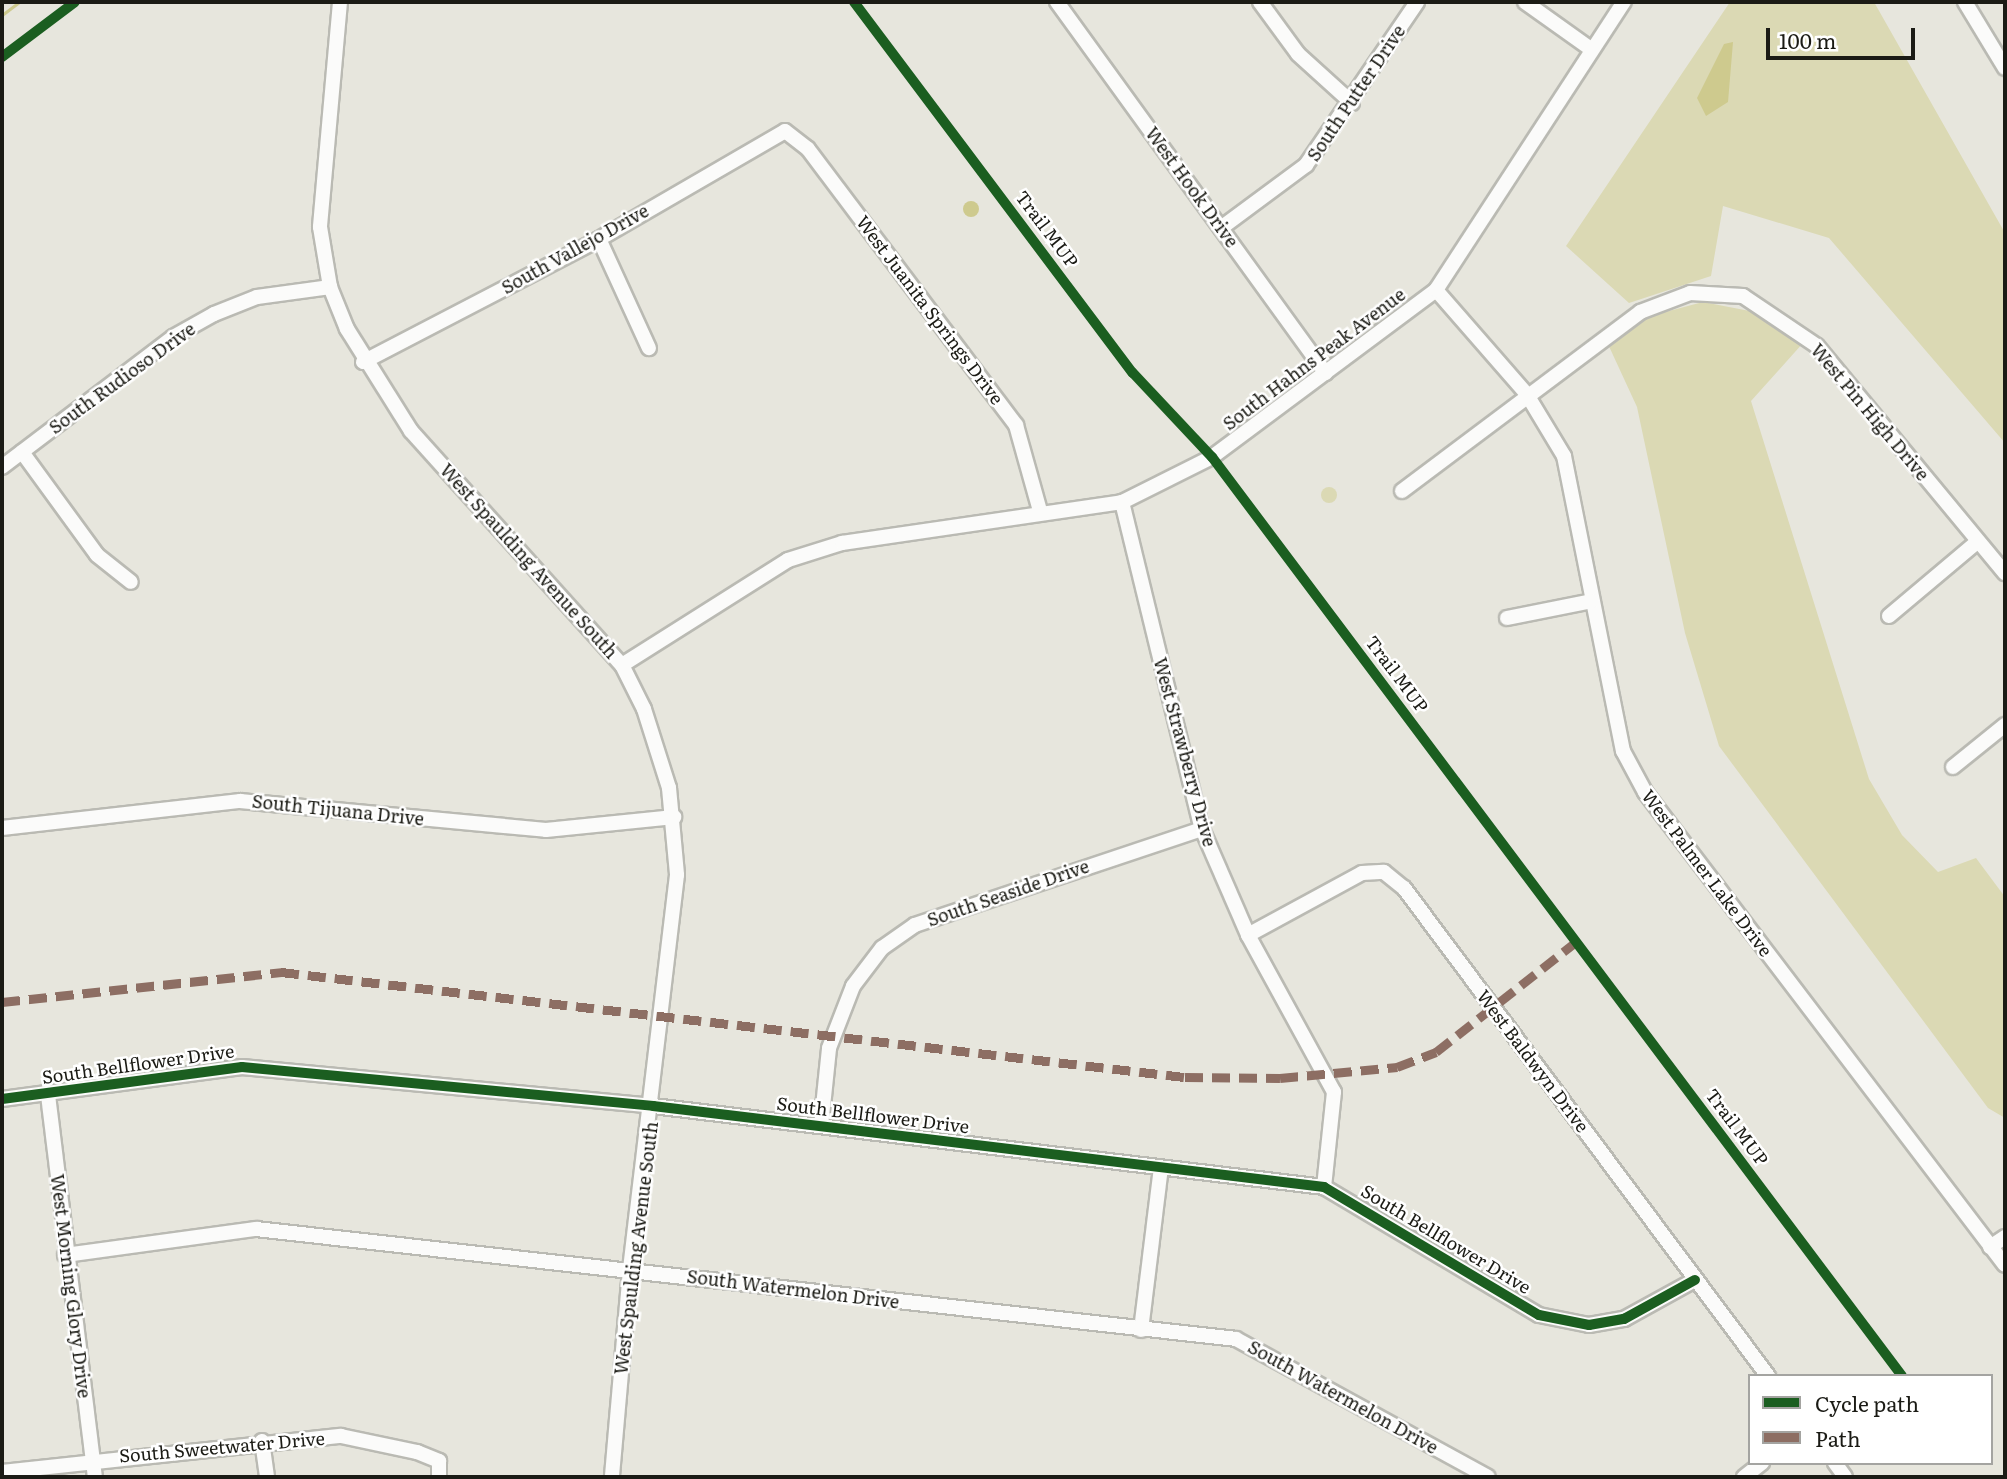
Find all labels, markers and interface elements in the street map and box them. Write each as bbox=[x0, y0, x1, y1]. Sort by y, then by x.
scale bar bbox=[1769, 14, 1918, 58]
street label: South Putter Drive bbox=[1302, 21, 1410, 165]
text: 100 m bbox=[1779, 24, 1836, 55]
street label: West Hook Drive bbox=[1141, 123, 1243, 251]
street label: Trail MUP bbox=[1011, 187, 1083, 271]
street label: South Vallejo Drive bbox=[498, 200, 652, 298]
street label: West Juanita Springs Drive bbox=[852, 211, 1008, 409]
street label: South Hahns Peak Avenue bbox=[1219, 283, 1409, 435]
street label: South Rudioso Drive bbox=[45, 318, 199, 438]
street label: West Pin High Drive bbox=[1806, 339, 1934, 485]
street label: West Spaulding Avenue South bbox=[436, 459, 622, 663]
street label: Trail MUP bbox=[1361, 632, 1433, 716]
street label: West Strawberry Drive bbox=[1149, 655, 1221, 849]
street label: West Palmer Lake Drive bbox=[1637, 785, 1777, 961]
street label: South Tijuana Drive bbox=[251, 790, 425, 830]
street label: South Seaside Drive bbox=[924, 855, 1092, 931]
street label: West Baldwyn Drive bbox=[1472, 986, 1594, 1136]
street label: South Bellflower Drive bbox=[41, 1040, 235, 1088]
street label: Trail MUP bbox=[1701, 1085, 1773, 1169]
street label: South Bellflower Drive bbox=[775, 1092, 971, 1138]
street label: West Spaulding Avenue South bbox=[610, 1120, 662, 1376]
street label: West Morning Glory Drive bbox=[47, 1173, 95, 1399]
street label: South Bellflower Drive bbox=[1357, 1180, 1535, 1298]
street label: South Watermelon Drive bbox=[686, 1265, 900, 1313]
street label: South Watermelon Drive bbox=[1244, 1336, 1442, 1458]
legend bbox=[1748, 1374, 1993, 1465]
text: Cycle path bbox=[1815, 1387, 1919, 1418]
text: Path bbox=[1815, 1422, 1861, 1453]
street label: South Sweetwater Drive bbox=[118, 1427, 326, 1467]

